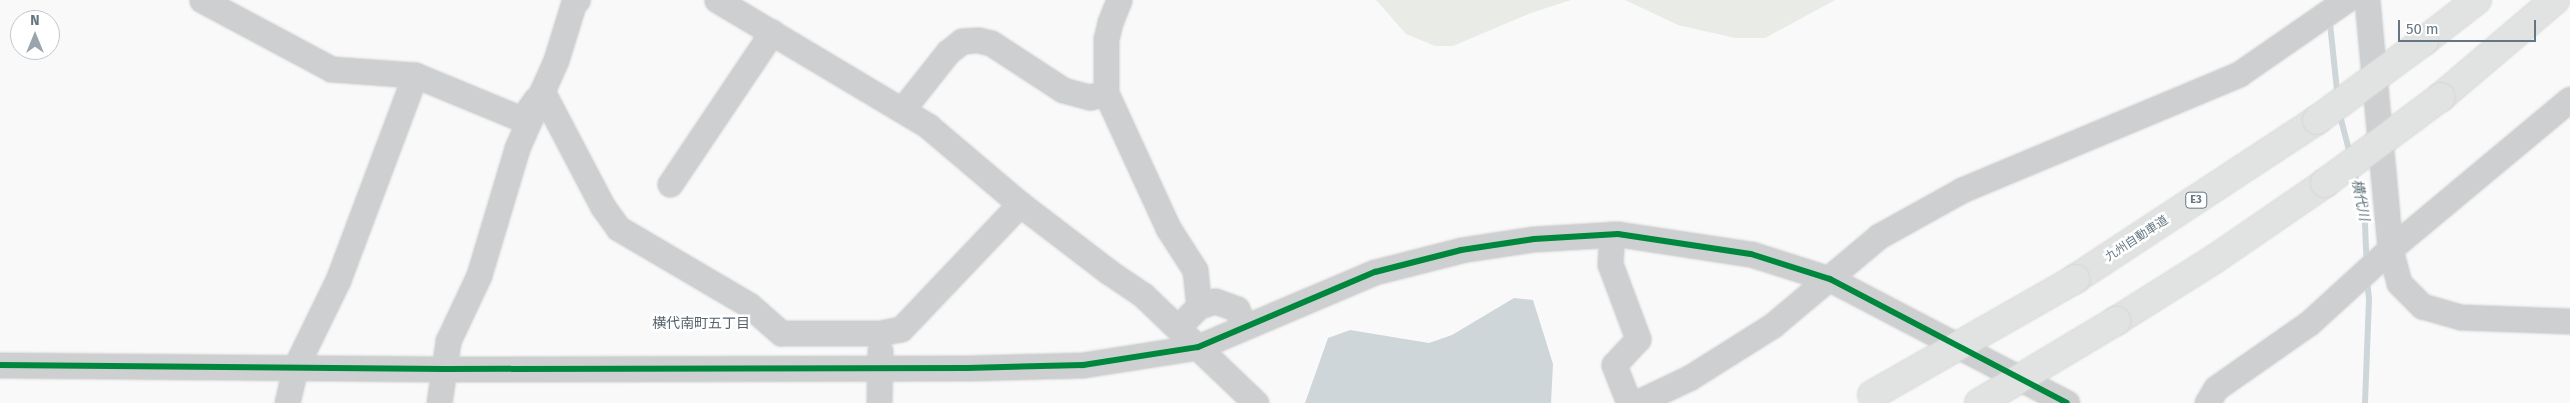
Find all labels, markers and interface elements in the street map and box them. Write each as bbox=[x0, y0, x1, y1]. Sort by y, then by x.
north arrow bbox=[10, 10, 60, 60]
scale bar bbox=[2400, 10, 2538, 42]
text: N bbox=[30, 12, 40, 29]
text: 50 m bbox=[2406, 20, 2439, 38]
water label: 横代川 bbox=[2348, 178, 2372, 222]
road number: E3 bbox=[2185, 192, 2207, 208]
street label: 九州自動車道 bbox=[2103, 213, 2171, 265]
district label: 横代南町五丁目 bbox=[652, 316, 750, 332]

